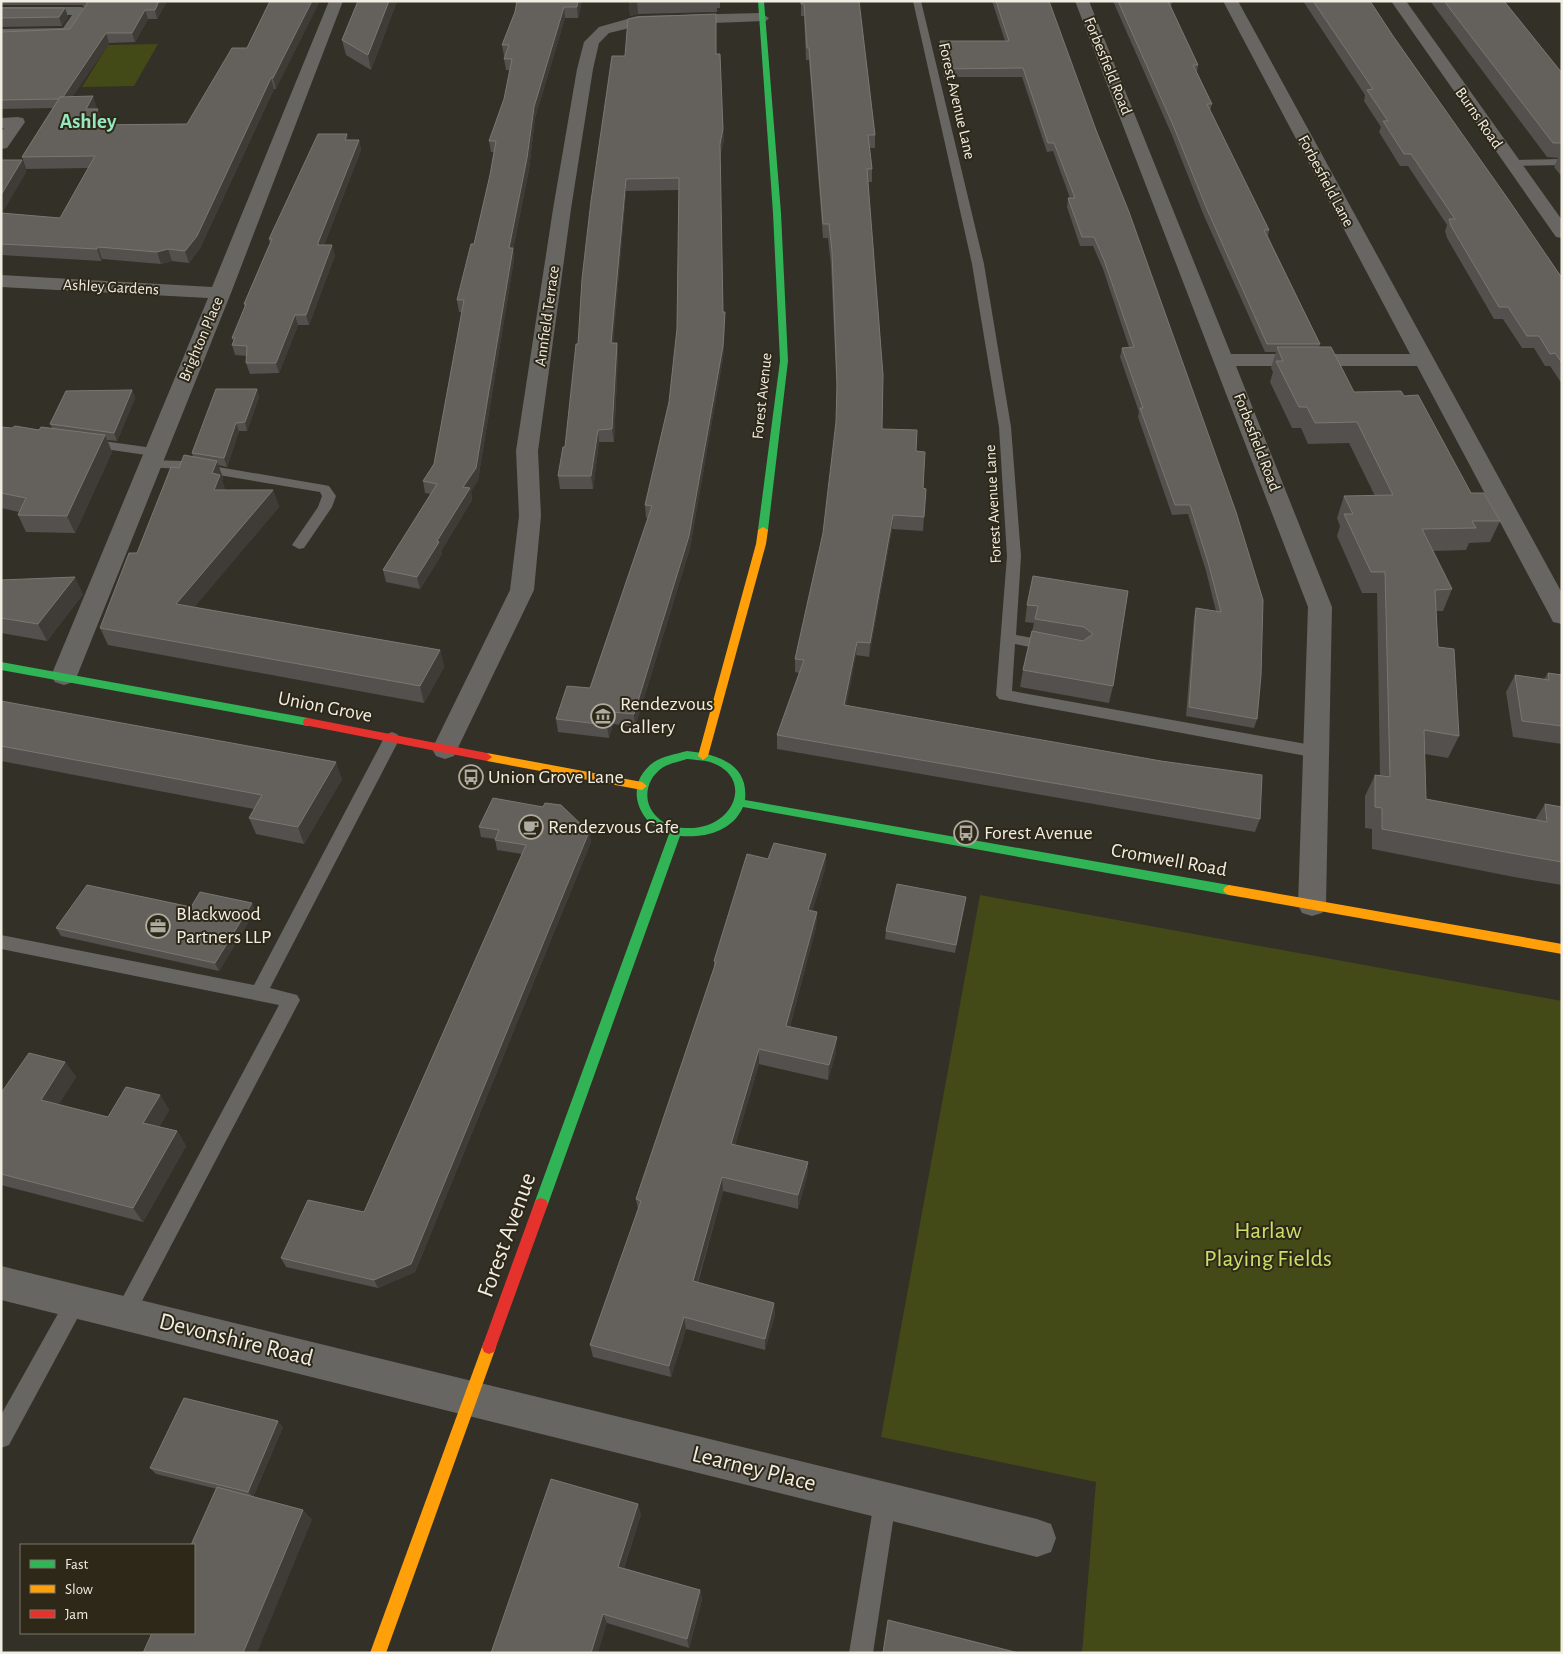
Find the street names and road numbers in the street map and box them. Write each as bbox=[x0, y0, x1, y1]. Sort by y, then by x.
street label: Forbesfield Road bbox=[1081, 15, 1135, 117]
street label: Forest Avenue Lane bbox=[936, 41, 978, 161]
street label: Burns Road bbox=[1452, 85, 1506, 151]
street label: Forbesfield Lane bbox=[1295, 132, 1357, 230]
street label: Annfield Terrace bbox=[532, 265, 562, 367]
street label: Ashley Gardens bbox=[63, 277, 159, 299]
street label: Brighton Place bbox=[176, 294, 226, 384]
street label: Forest Avenue bbox=[750, 352, 774, 440]
street label: Forbesfield Road bbox=[1231, 391, 1283, 493]
street label: Forest Avenue Lane bbox=[982, 444, 1004, 564]
street label: Union Grove bbox=[276, 688, 374, 726]
street label: Cromwell Road bbox=[1110, 840, 1228, 880]
street label: Forest Avenue bbox=[473, 1170, 541, 1300]
street label: Devonshire Road bbox=[156, 1309, 316, 1371]
street label: Learney Place bbox=[690, 1442, 818, 1496]

